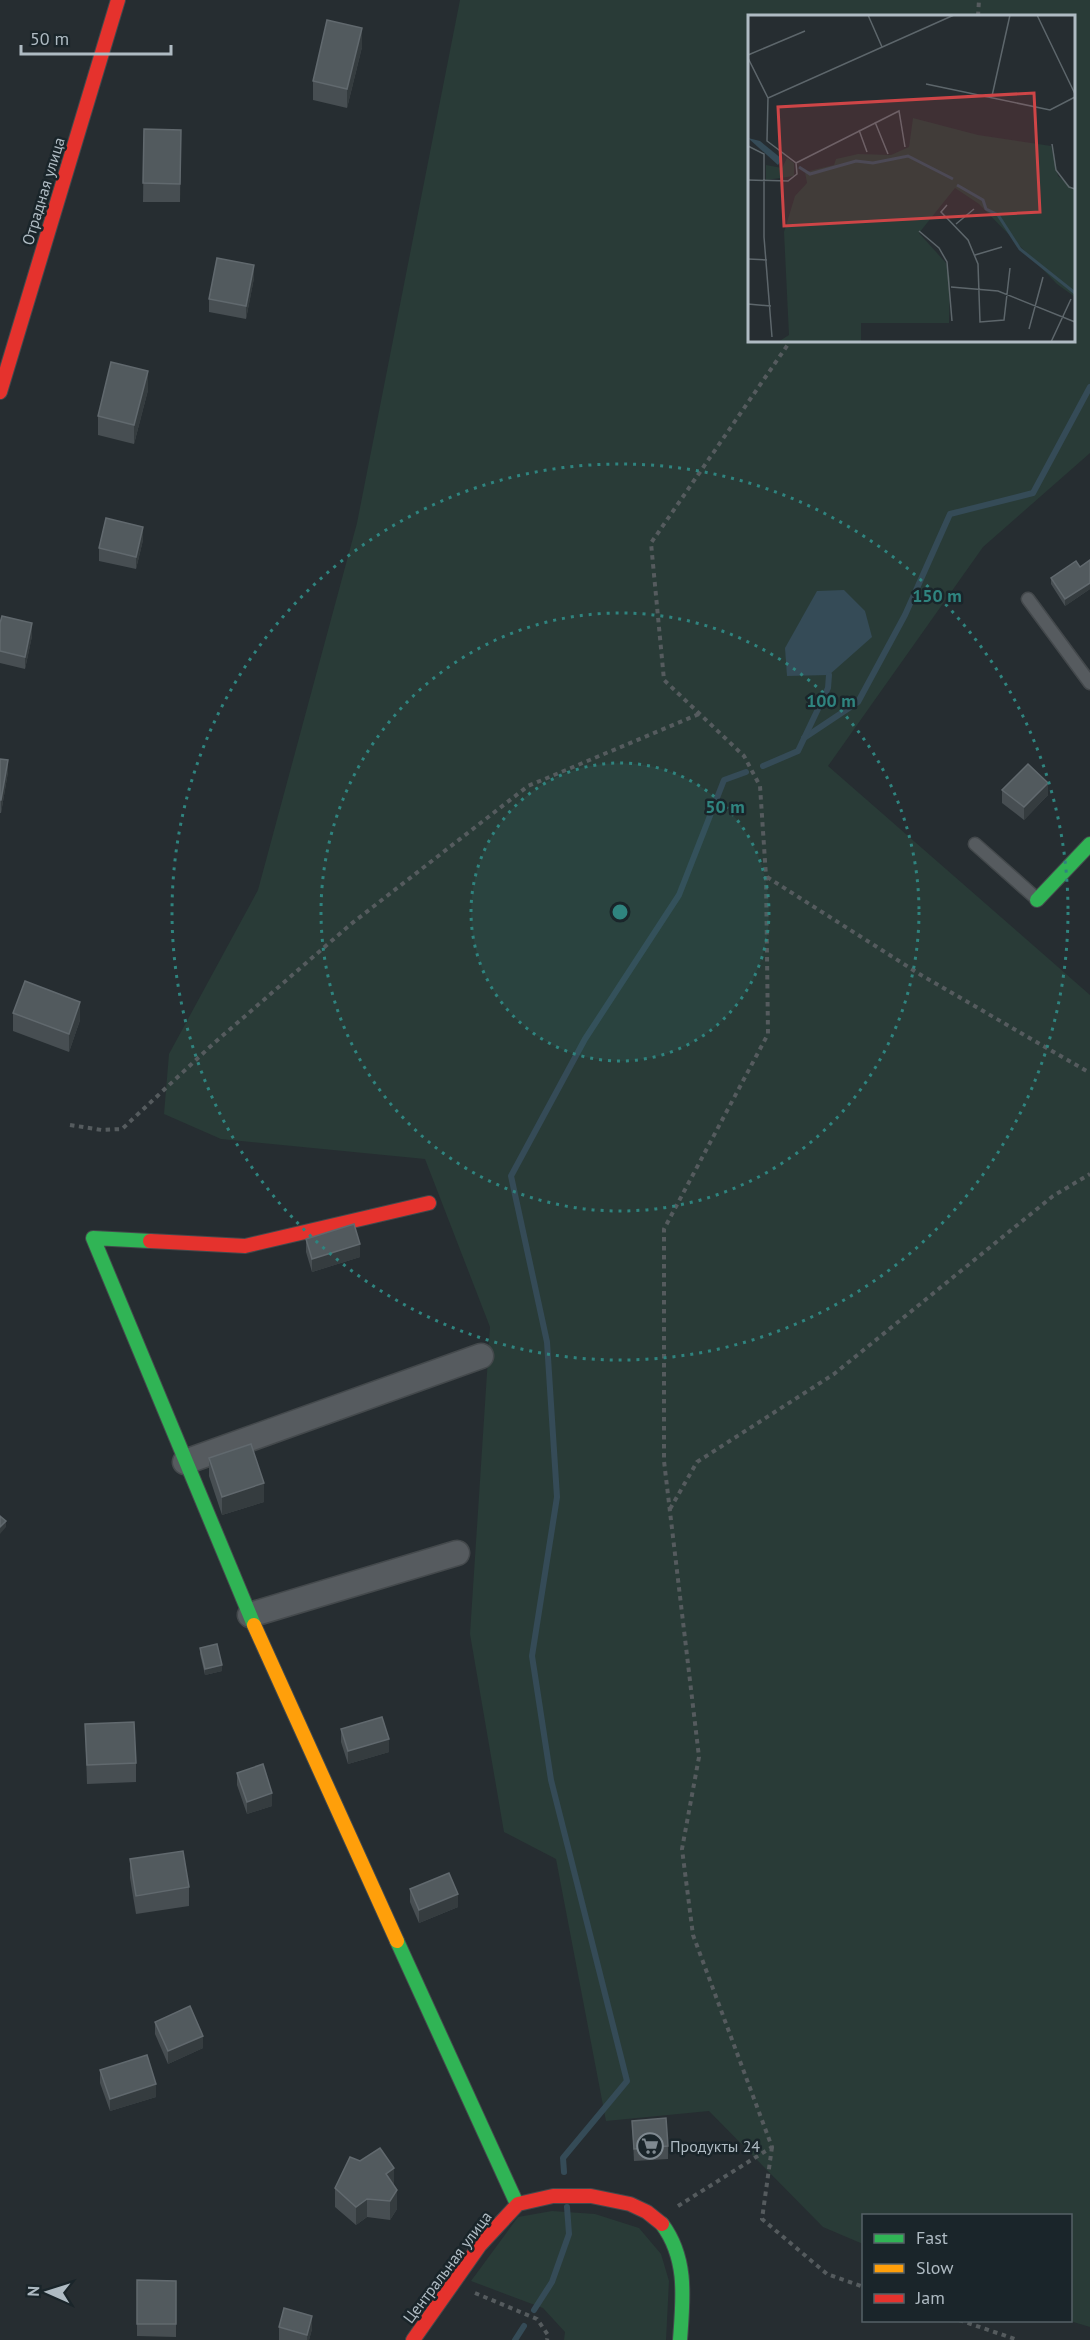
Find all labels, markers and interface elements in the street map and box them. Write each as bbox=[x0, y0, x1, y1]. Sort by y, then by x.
inset map bbox=[748, 15, 1075, 342]
scale bar bbox=[21, 18, 171, 56]
text: 50 m bbox=[30, 27, 69, 50]
street label: Отрадная улица bbox=[17, 135, 69, 247]
text: 150 m bbox=[912, 584, 962, 607]
text: 100 m bbox=[806, 689, 856, 712]
text: 50 m bbox=[705, 795, 745, 818]
centre of rings bbox=[610, 902, 630, 922]
supermarket icon: Продукты 24 bbox=[635, 2131, 665, 2161]
place label: Продукты 24 bbox=[670, 2136, 760, 2156]
street label: Центральная улица bbox=[398, 2207, 496, 2327]
legend bbox=[862, 2214, 1072, 2322]
text: Fast bbox=[916, 2226, 948, 2249]
text: Slow bbox=[916, 2256, 954, 2279]
north arrow bbox=[18, 2262, 78, 2322]
text: N bbox=[23, 2285, 43, 2297]
text: Jam bbox=[915, 2286, 945, 2309]

